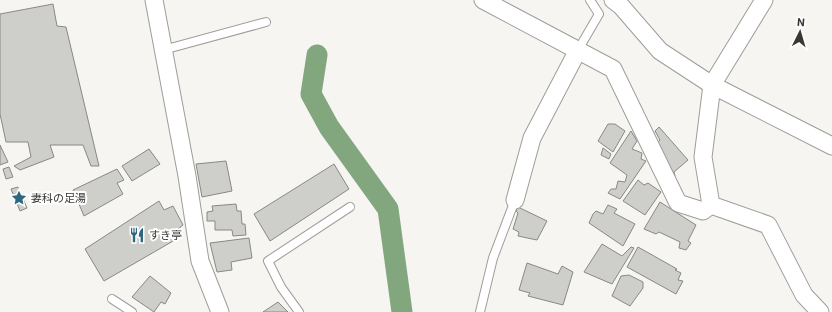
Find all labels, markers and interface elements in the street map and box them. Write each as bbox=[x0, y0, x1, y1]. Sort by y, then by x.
north arrow bbox=[780, 12, 820, 52]
text: N bbox=[796, 16, 805, 29]
place icon: 妻科の足湯 bbox=[10, 189, 28, 207]
place label: 妻科の足湯 bbox=[31, 192, 86, 205]
restaurant icon: すき亭 bbox=[128, 226, 146, 244]
place label: すき亭 bbox=[149, 229, 182, 242]

